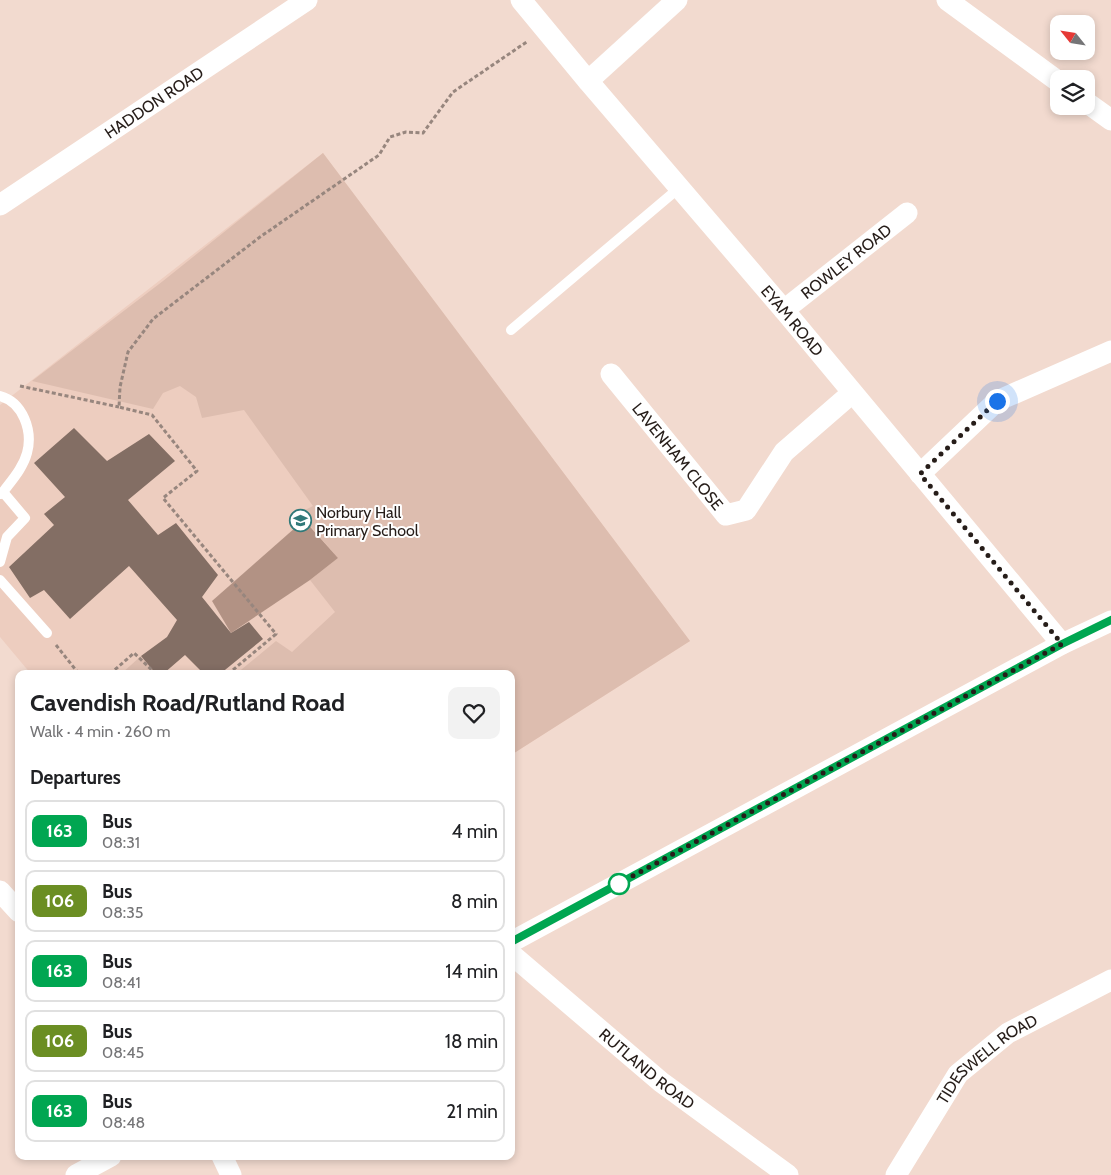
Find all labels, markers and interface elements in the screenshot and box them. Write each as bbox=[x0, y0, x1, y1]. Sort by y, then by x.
north arrow bbox=[1050, 15, 1095, 60]
map controls bbox=[1050, 15, 1095, 115]
street label: HADDON ROAD bbox=[101, 63, 207, 142]
button: layers bbox=[1050, 70, 1095, 115]
street label: ROWLEY ROAD bbox=[797, 220, 895, 303]
street label: EYAM ROAD bbox=[757, 281, 827, 360]
your location bbox=[985, 389, 1010, 414]
street label: LAVENHAM CLOSE bbox=[628, 399, 727, 514]
place label: Norbury Hall Primary School bbox=[316, 503, 419, 540]
school or university icon: Norbury Hall Primary School bbox=[288, 509, 312, 533]
button: heart bbox=[448, 687, 500, 739]
text: Cavendish Road/Rutland Road bbox=[30, 688, 345, 717]
text: Walk · 4 min · 260 m bbox=[30, 722, 171, 741]
text: Departures bbox=[30, 766, 121, 789]
text: Bus bbox=[102, 810, 132, 833]
text: 163 bbox=[46, 820, 73, 842]
text: 4 min bbox=[451, 820, 498, 843]
text: 08:31 bbox=[102, 833, 140, 852]
unlabelled marker bbox=[608, 873, 630, 895]
text: Bus bbox=[102, 880, 132, 903]
text: 106 bbox=[45, 890, 74, 912]
text: 8 min bbox=[451, 890, 498, 913]
text: 08:35 bbox=[102, 903, 144, 922]
text: Bus bbox=[102, 950, 132, 973]
text: 163 bbox=[46, 960, 73, 982]
text: 14 min bbox=[445, 960, 498, 983]
text: 08:41 bbox=[102, 973, 141, 992]
street label: TIDESWELL ROAD bbox=[933, 1011, 1041, 1108]
text: Bus bbox=[102, 1020, 132, 1043]
street label: RUTLAND ROAD bbox=[595, 1025, 698, 1113]
text: 106 bbox=[45, 1030, 74, 1052]
text: 18 min bbox=[445, 1030, 498, 1053]
text: 08:45 bbox=[102, 1043, 144, 1062]
text: Bus bbox=[102, 1090, 132, 1113]
text: 163 bbox=[46, 1100, 73, 1122]
text: 21 min bbox=[446, 1100, 498, 1123]
text: 08:48 bbox=[102, 1113, 145, 1132]

